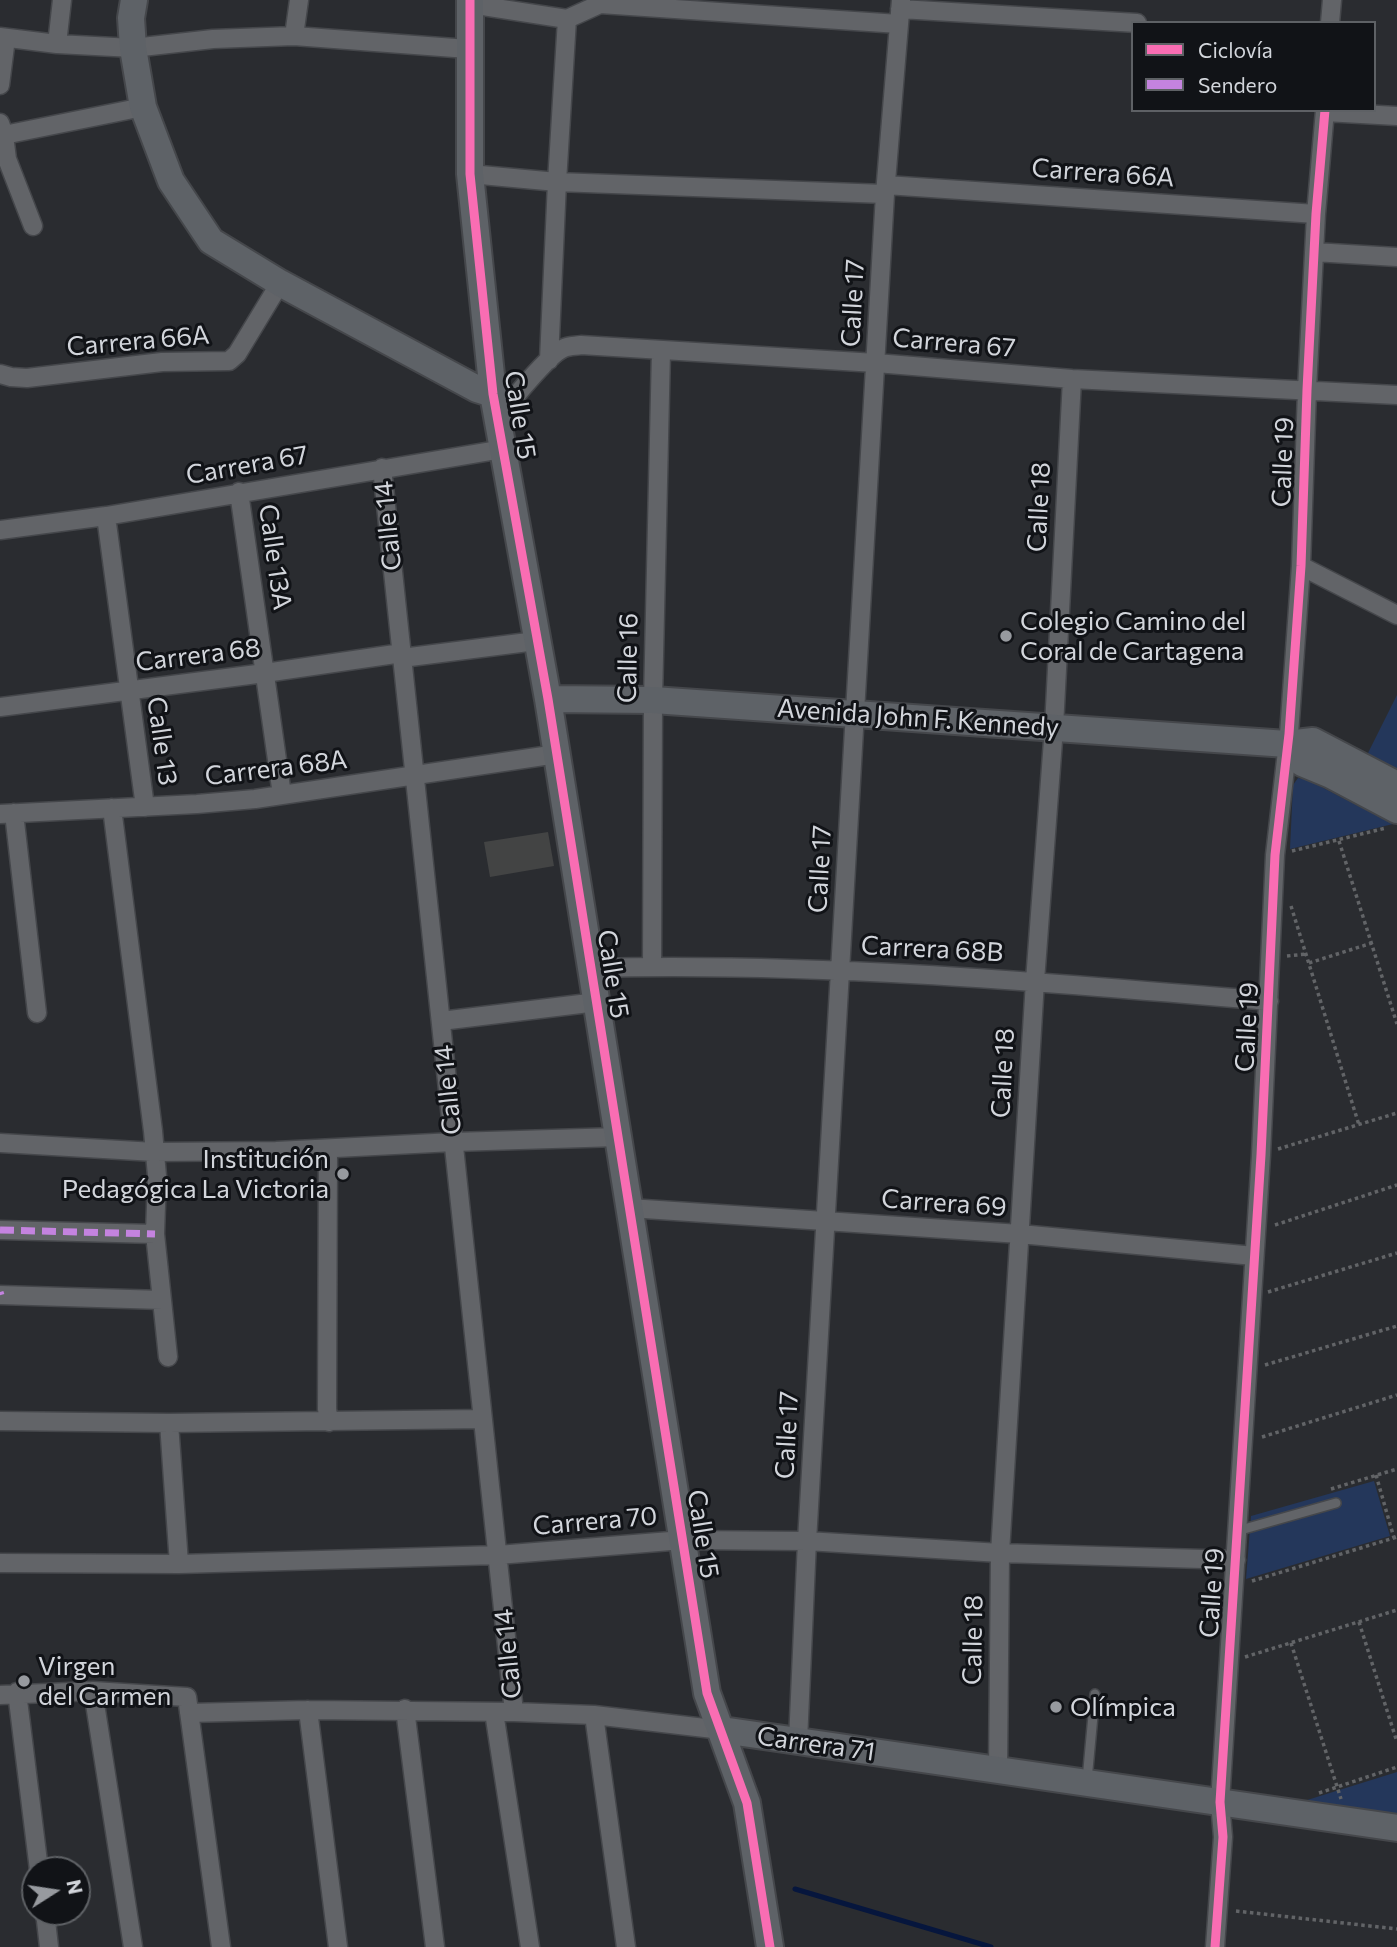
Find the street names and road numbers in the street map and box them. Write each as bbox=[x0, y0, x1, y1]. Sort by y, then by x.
street label: Carrera 66A bbox=[1031, 152, 1175, 194]
street label: Calle 17 bbox=[835, 258, 871, 348]
street label: Carrera 66A bbox=[65, 319, 211, 363]
street label: Carrera 67 bbox=[891, 322, 1017, 364]
street label: Calle 15 bbox=[498, 368, 542, 462]
street label: Calle 19 bbox=[1266, 416, 1300, 508]
street label: Carrera 67 bbox=[183, 439, 311, 491]
street label: Calle 18 bbox=[1021, 461, 1057, 553]
street label: Calle 14 bbox=[368, 480, 408, 572]
street label: Calle 13A bbox=[252, 502, 298, 612]
street label: Calle 16 bbox=[612, 613, 644, 703]
street label: Carrera 68 bbox=[134, 632, 262, 678]
street label: Avenida John F. Kennedy bbox=[776, 693, 1060, 743]
street label: Calle 13 bbox=[140, 695, 184, 787]
street label: Carrera 68A bbox=[203, 744, 349, 792]
street label: Calle 17 bbox=[802, 824, 838, 914]
street label: Calle 15 bbox=[591, 927, 635, 1021]
street label: Carrera 68B bbox=[860, 930, 1004, 968]
street label: Calle 19 bbox=[1229, 981, 1265, 1073]
street label: Calle 18 bbox=[985, 1027, 1021, 1119]
street label: Calle 14 bbox=[428, 1044, 468, 1136]
street label: Carrera 69 bbox=[880, 1183, 1008, 1223]
street label: Calle 17 bbox=[769, 1390, 805, 1480]
street label: Calle 15 bbox=[681, 1487, 725, 1581]
street label: Carrera 70 bbox=[531, 1500, 659, 1542]
street label: Calle 19 bbox=[1193, 1547, 1231, 1639]
street label: Calle 18 bbox=[957, 1595, 989, 1685]
street label: Calle 14 bbox=[488, 1608, 528, 1700]
street label: Carrera 71 bbox=[755, 1720, 877, 1768]

